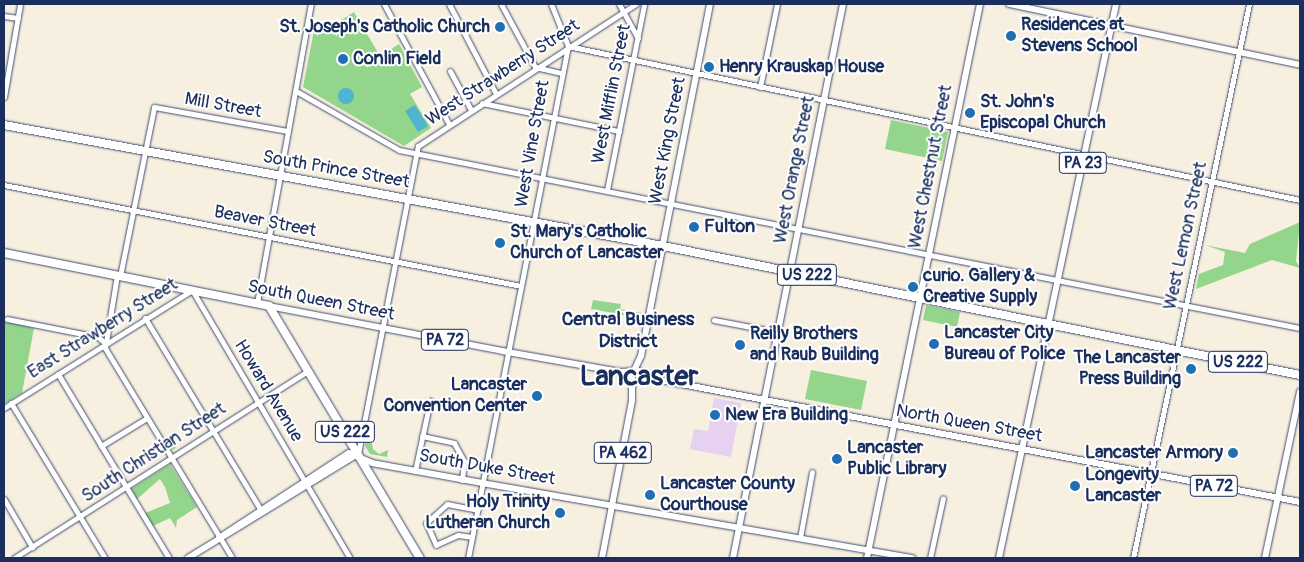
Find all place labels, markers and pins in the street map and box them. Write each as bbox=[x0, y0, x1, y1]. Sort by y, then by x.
place label: Residences at Stevens School bbox=[1021, 15, 1138, 58]
place label: St. Joseph's Catholic Church bbox=[279, 16, 490, 38]
marker: St. Joseph's Catholic Church bbox=[494, 21, 506, 33]
marker: Residences at Stevens School bbox=[1005, 30, 1017, 42]
place label: Conlin Field bbox=[353, 48, 441, 70]
marker: Conlin Field bbox=[337, 53, 349, 65]
place label: Henry Krauskap House bbox=[719, 56, 884, 78]
marker: Henry Krauskap House bbox=[703, 61, 715, 73]
place label: St. John's Episcopal Church bbox=[980, 92, 1106, 134]
marker: St. John's Episcopal Church bbox=[964, 107, 976, 119]
place label: Fulton bbox=[704, 216, 755, 238]
marker: Fulton bbox=[688, 221, 700, 233]
place label: St. Mary's Catholic Church of Lancaster bbox=[510, 222, 664, 264]
marker: St. Mary's Catholic Church of Lancaster bbox=[494, 237, 506, 249]
place label: curio. Gallery & Creative Supply bbox=[923, 266, 1037, 308]
marker: curio. Gallery & Creative Supply bbox=[907, 281, 919, 293]
place label: Lancaster City Bureau of Police bbox=[944, 323, 1065, 366]
place label: Reilly Brothers and Raub Building bbox=[750, 324, 879, 366]
marker: Lancaster City Bureau of Police bbox=[928, 338, 940, 350]
marker: Reilly Brothers and Raub Building bbox=[734, 339, 746, 351]
place label: The Lancaster Press Building bbox=[1074, 348, 1181, 390]
marker: The Lancaster Press Building bbox=[1185, 363, 1197, 375]
place label: Lancaster Convention Center bbox=[383, 375, 527, 418]
marker: Lancaster Convention Center bbox=[531, 390, 543, 402]
place label: New Era Building bbox=[725, 404, 848, 426]
marker: New Era Building bbox=[709, 409, 721, 421]
place label: Lancaster Public Library bbox=[847, 438, 946, 480]
place label: Lancaster Armory bbox=[1085, 442, 1223, 464]
marker: Lancaster Armory bbox=[1227, 447, 1239, 459]
marker: Lancaster Public Library bbox=[831, 453, 843, 465]
place label: Longevity Lancaster bbox=[1085, 465, 1161, 508]
place label: Lancaster County Courthouse bbox=[660, 474, 795, 516]
marker: Longevity Lancaster bbox=[1069, 480, 1081, 492]
marker: Lancaster County Courthouse bbox=[644, 489, 656, 501]
place label: Holy Trinity Lutheran Church bbox=[425, 492, 550, 534]
marker: Holy Trinity Lutheran Church bbox=[554, 507, 566, 519]

